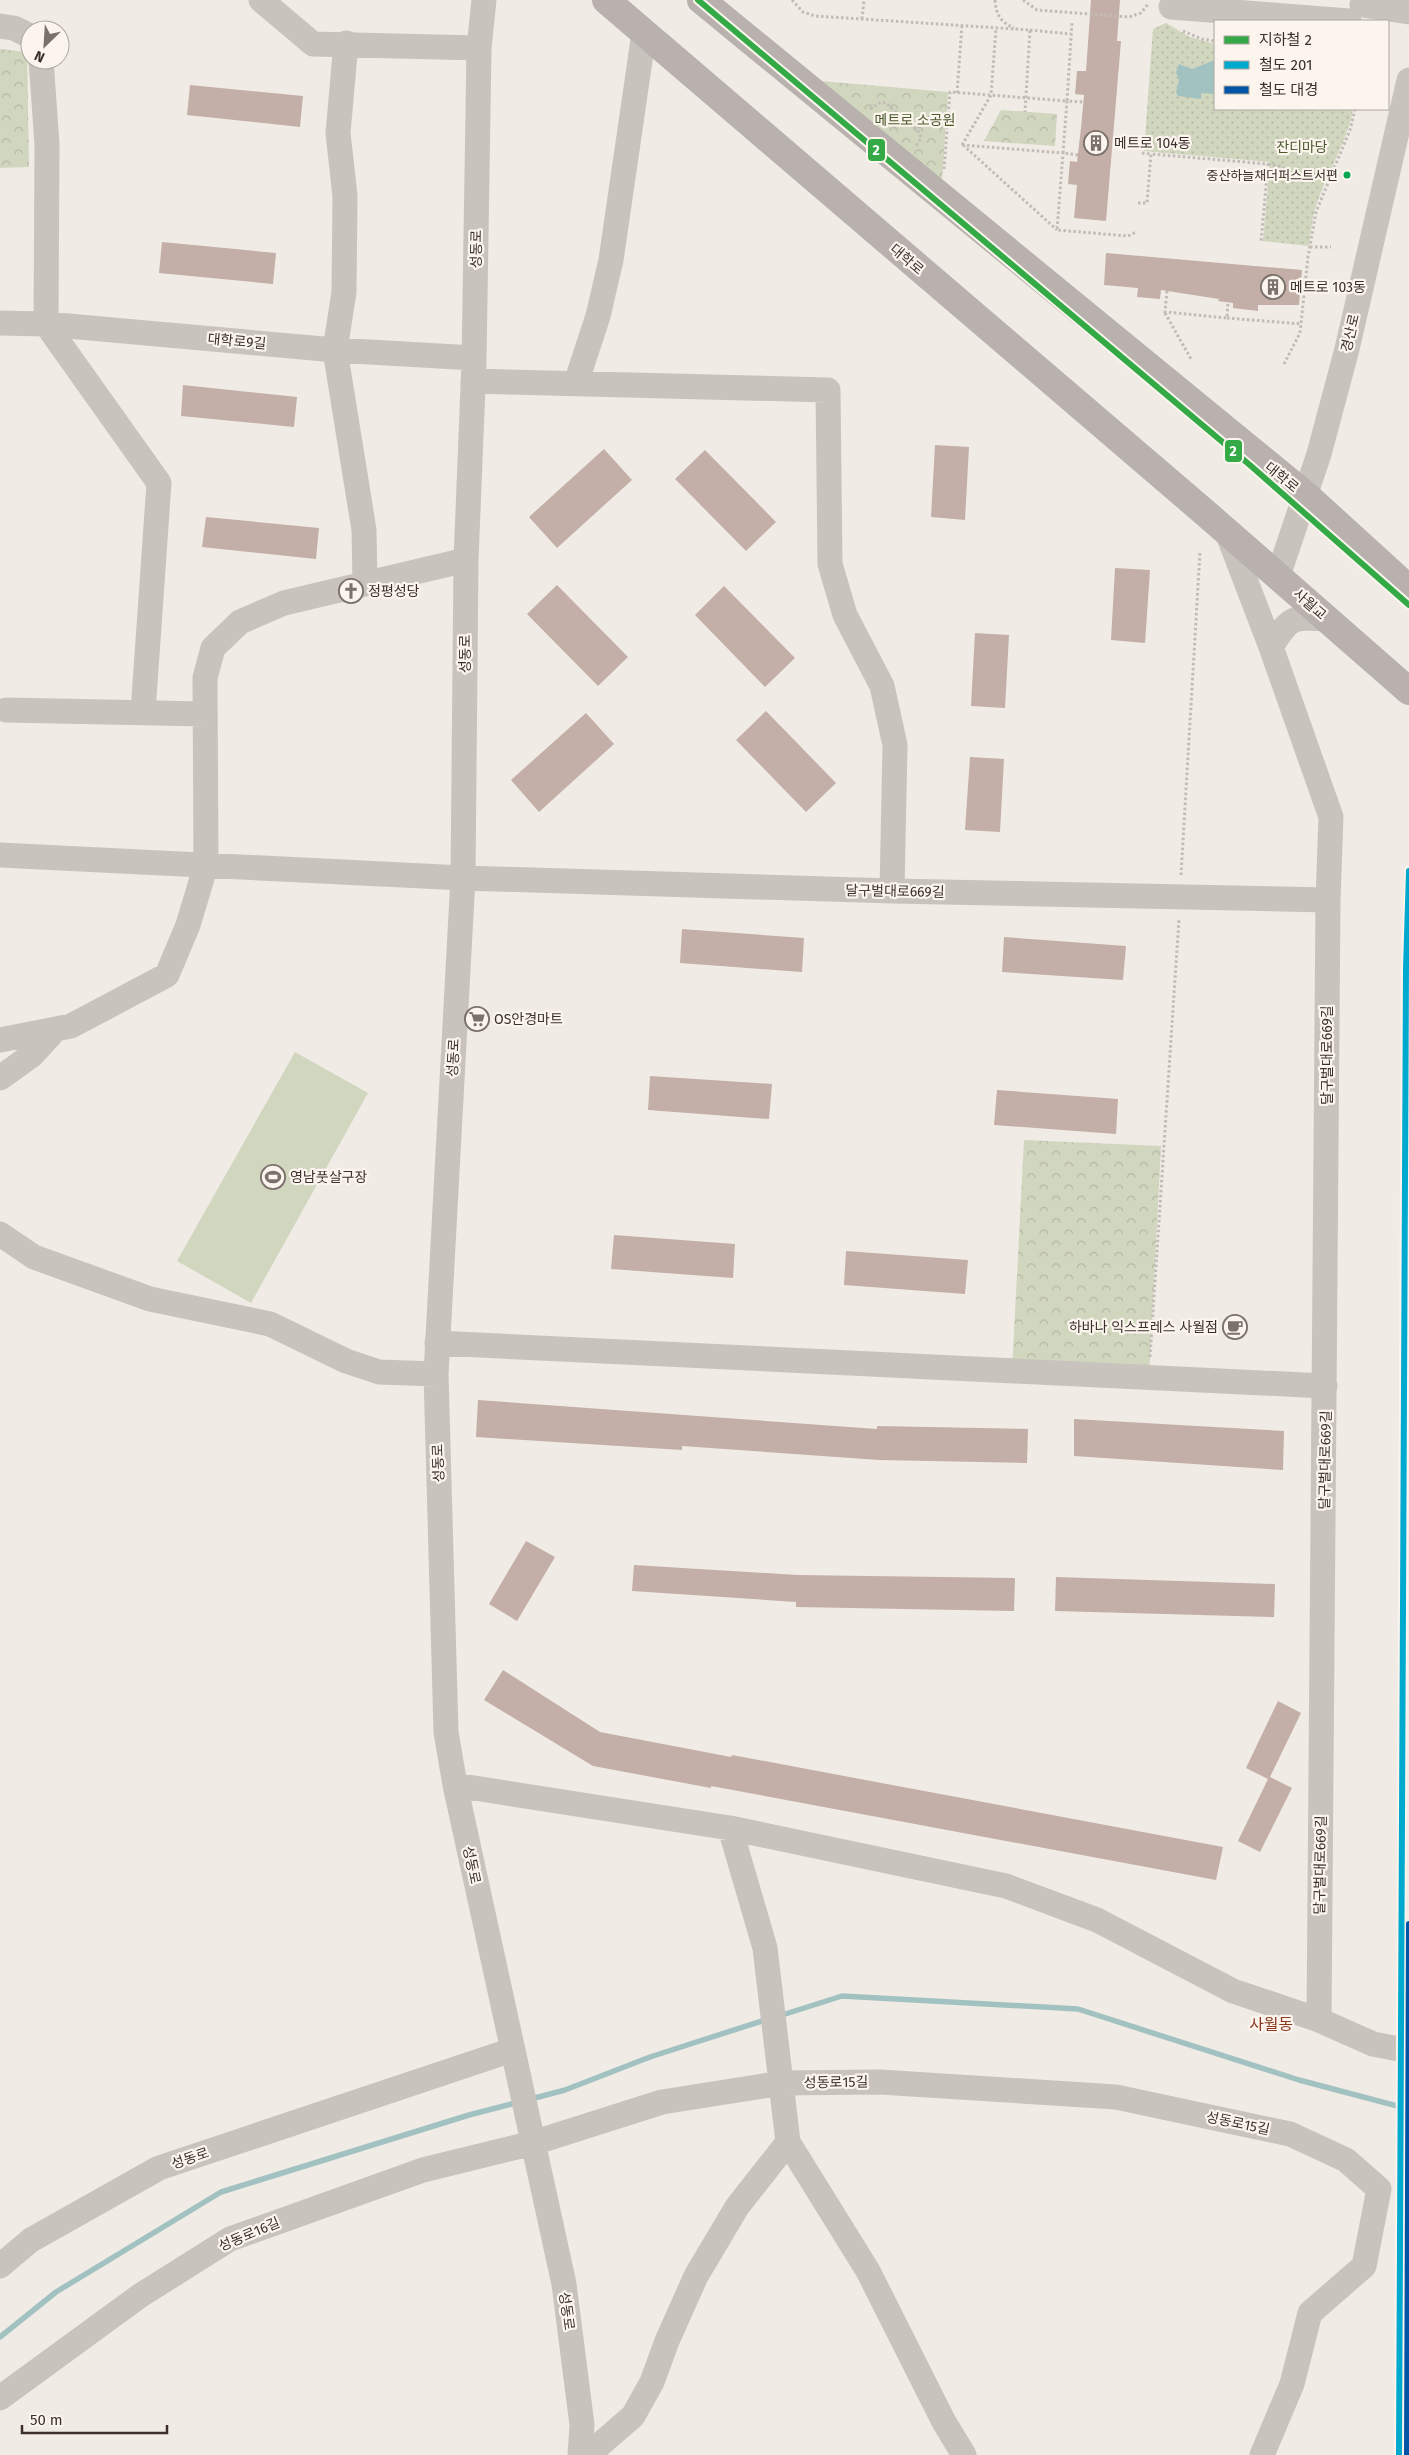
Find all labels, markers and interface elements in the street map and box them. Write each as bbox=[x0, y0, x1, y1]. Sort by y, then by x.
north arrow bbox=[20, 20, 70, 70]
legend bbox=[1214, 20, 1389, 110]
text: 지하철 2 bbox=[1259, 31, 1312, 49]
text: N bbox=[32, 47, 48, 66]
text: 철도 201 bbox=[1259, 56, 1313, 74]
text: 철도 대경 bbox=[1259, 81, 1318, 99]
park label: 메트로 소공원 bbox=[875, 112, 956, 129]
building icon: 메트로 104동 bbox=[1083, 130, 1109, 156]
place label: 메트로 104동 bbox=[1114, 135, 1191, 152]
line badge: 2 bbox=[867, 138, 886, 162]
park label: 잔디마당 bbox=[1276, 139, 1328, 156]
text: 2 bbox=[872, 142, 880, 159]
place label: 중산하늘채더퍼스트서편 bbox=[1206, 168, 1338, 183]
marker: 중산하늘채더퍼스트서편 bbox=[1342, 170, 1352, 180]
street label: 성동로 bbox=[468, 229, 485, 268]
street label: 대학로 bbox=[886, 240, 927, 278]
building icon: 메트로 103동 bbox=[1260, 274, 1286, 300]
place label: 메트로 103동 bbox=[1290, 279, 1366, 296]
street label: 경산로 bbox=[1338, 312, 1363, 354]
street label: 대학로9길 bbox=[207, 330, 267, 353]
line badge: 2 bbox=[1224, 439, 1243, 463]
text: 2 bbox=[1229, 443, 1237, 460]
street label: 대학로 bbox=[1261, 459, 1302, 496]
church icon: 정평성당 bbox=[338, 578, 364, 604]
place label: 정평성당 bbox=[368, 583, 420, 600]
street label: 사월교 bbox=[1290, 585, 1330, 624]
street label: 성동로 bbox=[457, 635, 474, 673]
street label: 달구벌대로669길 bbox=[845, 882, 945, 901]
street label: 달구벌대로669길 bbox=[1319, 1005, 1336, 1105]
supermarket icon: OS안경마트 bbox=[464, 1006, 490, 1032]
place label: OS안경마트 bbox=[494, 1011, 563, 1028]
street label: 성동로 bbox=[444, 1038, 463, 1078]
sports icon: 영남풋살구장 bbox=[260, 1164, 286, 1190]
place label: 영남풋살구장 bbox=[290, 1169, 367, 1186]
cafe icon: 하바나 익스프레스 사월점 bbox=[1222, 1314, 1248, 1340]
place label: 하바나 익스프레스 사월점 bbox=[1069, 1319, 1218, 1336]
street label: 달구벌대로669길 bbox=[1316, 1410, 1335, 1510]
street label: 성동로 bbox=[429, 1443, 448, 1483]
street label: 달구벌대로669길 bbox=[1311, 1815, 1330, 1915]
street label: 성동로 bbox=[459, 1844, 484, 1886]
district label: 사월동 bbox=[1249, 2015, 1293, 2034]
street label: 성동로15길 bbox=[804, 2073, 868, 2092]
street label: 성동로15길 bbox=[1205, 2108, 1271, 2139]
street label: 성동로 bbox=[169, 2144, 211, 2173]
street label: 성동로16길 bbox=[216, 2214, 282, 2255]
street label: 성동로 bbox=[555, 2291, 578, 2332]
scale bar bbox=[22, 2402, 168, 2434]
text: 50 m bbox=[30, 2411, 63, 2429]

